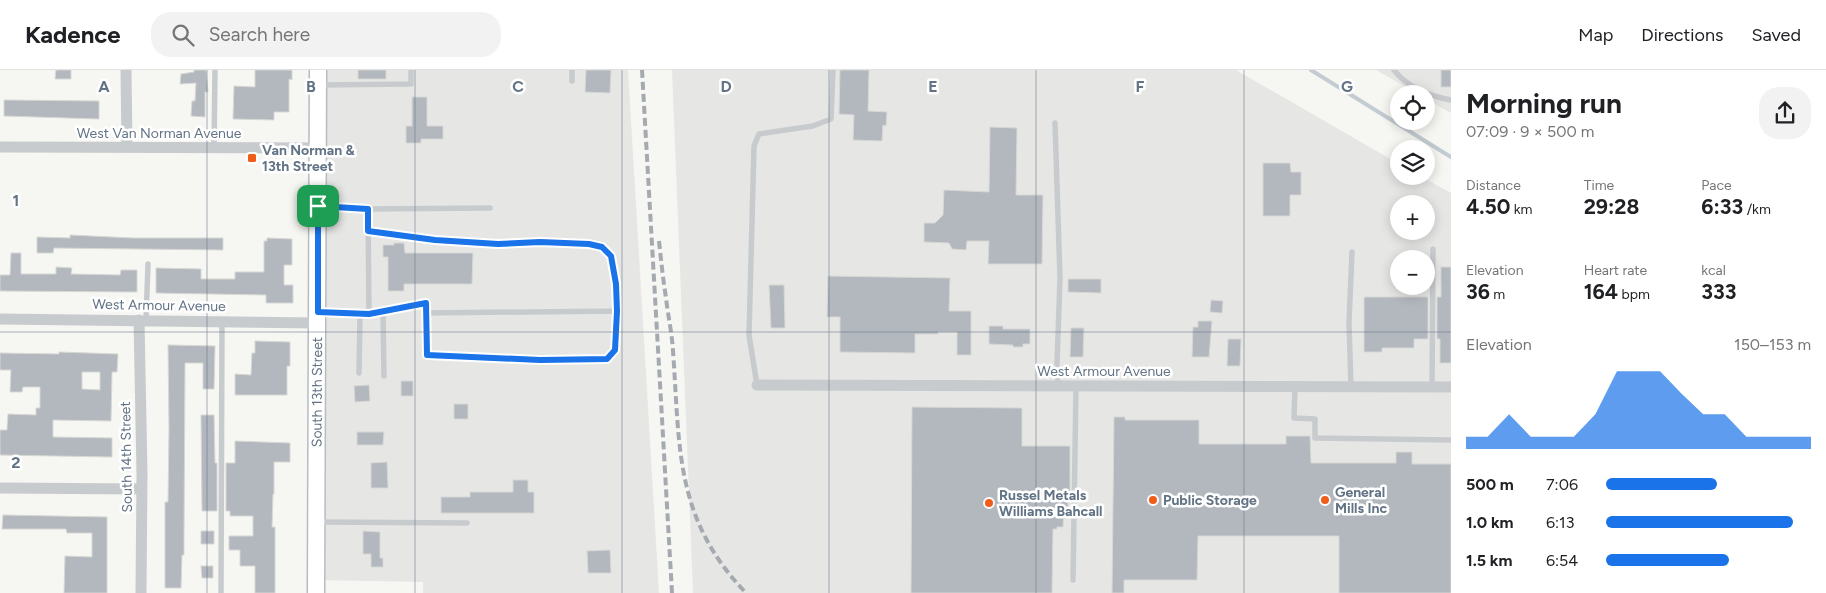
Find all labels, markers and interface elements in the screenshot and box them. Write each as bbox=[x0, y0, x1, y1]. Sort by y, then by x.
search box bbox=[151, 12, 501, 57]
text: Kadence bbox=[25, 20, 121, 49]
icon: search bbox=[169, 21, 197, 49]
text: Search here bbox=[209, 23, 310, 46]
text: Map bbox=[1578, 24, 1613, 46]
text: Directions bbox=[1641, 24, 1723, 46]
text: Saved bbox=[1751, 24, 1801, 46]
text: A bbox=[98, 77, 110, 96]
text: B bbox=[306, 77, 316, 96]
text: C bbox=[512, 77, 524, 96]
text: D bbox=[720, 77, 732, 96]
text: E bbox=[928, 77, 938, 96]
text: F bbox=[1136, 77, 1145, 96]
text: G bbox=[1341, 77, 1353, 96]
map controls bbox=[1390, 85, 1435, 295]
button: locate bbox=[1390, 85, 1435, 130]
text: Morning run bbox=[1466, 86, 1622, 120]
button: share bbox=[1759, 87, 1811, 139]
text: 07:09 · 9 × 500 m bbox=[1466, 122, 1594, 141]
street label: West Van Norman Avenue bbox=[77, 125, 242, 142]
button: layers bbox=[1390, 140, 1435, 185]
place label: Van Norman & 13th Street bbox=[262, 142, 356, 175]
marker: Van Norman & 13th Street bbox=[246, 152, 258, 164]
text: Distance bbox=[1466, 177, 1521, 194]
text: Time bbox=[1584, 177, 1614, 194]
text: Pace bbox=[1701, 177, 1732, 194]
pin bbox=[297, 185, 339, 227]
text: 1 bbox=[13, 191, 19, 210]
icon: arrive bbox=[304, 192, 332, 220]
text: 4.50 bbox=[1466, 194, 1510, 219]
text: 29:28 bbox=[1584, 194, 1639, 219]
text: 6:33 bbox=[1701, 194, 1743, 219]
button: + bbox=[1390, 195, 1435, 240]
text: km bbox=[1510, 201, 1532, 218]
text: /km bbox=[1743, 201, 1771, 218]
button: − bbox=[1390, 250, 1435, 295]
text: Elevation bbox=[1466, 262, 1524, 279]
text: Heart rate bbox=[1584, 262, 1647, 279]
text: kcal bbox=[1701, 262, 1726, 279]
text: 36 bbox=[1466, 279, 1490, 304]
text: 164 bbox=[1584, 279, 1618, 304]
text: 333 bbox=[1701, 279, 1736, 304]
text: m bbox=[1490, 286, 1505, 303]
text: bpm bbox=[1618, 286, 1650, 303]
street label: West Armour Avenue bbox=[92, 296, 226, 315]
text: Elevation bbox=[1466, 335, 1532, 354]
text: 150–153 m bbox=[1734, 335, 1811, 354]
street label: South 13th Street bbox=[309, 337, 326, 447]
street label: West Armour Avenue bbox=[1037, 363, 1171, 380]
street label: South 14th Street bbox=[117, 401, 136, 513]
text: 2 bbox=[11, 453, 21, 472]
text: 500 m bbox=[1466, 475, 1514, 494]
text: 7:06 bbox=[1546, 475, 1578, 494]
place label: General Mills Inc bbox=[1335, 484, 1387, 517]
place label: Russel Metals Williams Bahcall bbox=[999, 487, 1103, 520]
place label: Public Storage bbox=[1163, 492, 1257, 509]
marker: Public Storage bbox=[1147, 494, 1159, 506]
marker: General Mills Inc bbox=[1319, 494, 1331, 506]
marker: Russel Metals Williams Bahcall bbox=[983, 497, 995, 509]
text: 1.0 km bbox=[1466, 513, 1513, 532]
text: 6:13 bbox=[1546, 513, 1574, 532]
text: 1.5 km bbox=[1466, 551, 1512, 570]
text: 6:54 bbox=[1546, 551, 1578, 570]

